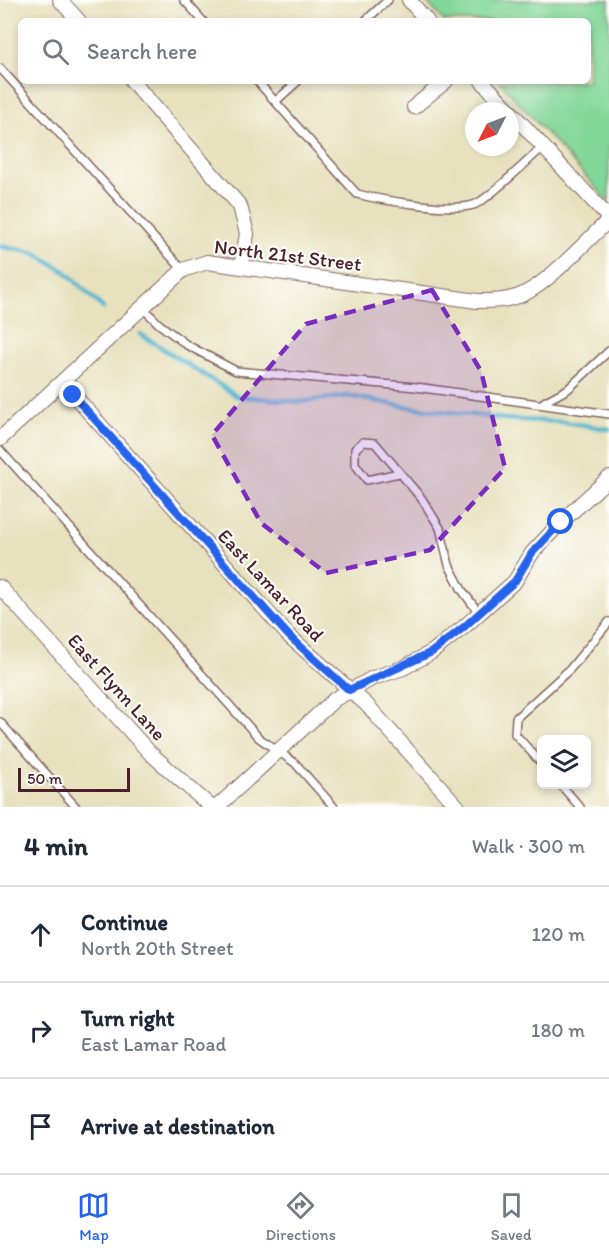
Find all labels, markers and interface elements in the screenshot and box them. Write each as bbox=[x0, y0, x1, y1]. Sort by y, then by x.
search box bbox=[18, 18, 591, 84]
icon: search bbox=[39, 35, 72, 68]
text: Search here bbox=[87, 38, 197, 65]
north arrow bbox=[465, 102, 519, 156]
street label: North 21st Street bbox=[213, 234, 364, 276]
route end bbox=[59, 381, 85, 407]
route start bbox=[547, 508, 573, 534]
street label: East Lamar Road bbox=[213, 524, 329, 646]
street label: East Flynn Lane bbox=[63, 629, 171, 745]
map controls bbox=[537, 735, 591, 789]
button: layers bbox=[537, 735, 591, 789]
scale bar bbox=[18, 765, 130, 792]
text: 50 m bbox=[27, 769, 62, 788]
text: 4 min bbox=[24, 830, 88, 862]
text: Walk · 300 m bbox=[472, 834, 585, 858]
text: Continue bbox=[81, 909, 168, 936]
icon: ahead bbox=[24, 918, 57, 951]
text: 120 m bbox=[532, 922, 585, 946]
text: North 20th Street bbox=[81, 936, 234, 960]
text: Turn right bbox=[81, 1005, 175, 1032]
icon: right bbox=[24, 1014, 57, 1047]
text: 180 m bbox=[531, 1018, 585, 1042]
text: East Lamar Road bbox=[81, 1032, 226, 1056]
icon: arrive bbox=[24, 1110, 57, 1143]
text: Arrive at destination bbox=[81, 1113, 275, 1140]
tab: Map bbox=[77, 1189, 110, 1244]
tab: Directions bbox=[265, 1189, 336, 1244]
tab: Saved bbox=[491, 1189, 532, 1244]

